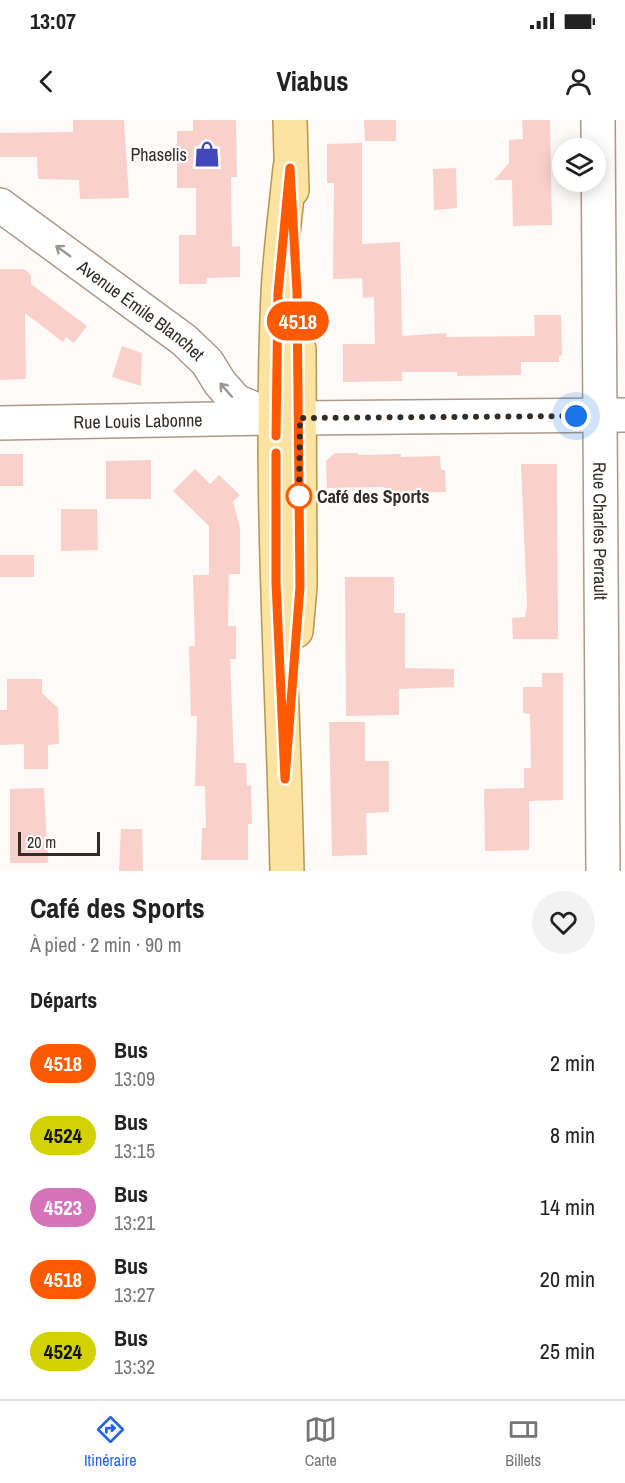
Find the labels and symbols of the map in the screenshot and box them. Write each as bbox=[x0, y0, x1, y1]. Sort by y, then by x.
shop icon: Phaselis bbox=[192, 139, 222, 169]
place label: Phaselis bbox=[130, 142, 187, 167]
one-way arrow bbox=[55, 245, 71, 257]
street label: Avenue Émile Blanchet bbox=[72, 253, 210, 366]
line badge: 4518 bbox=[256, 302, 340, 340]
one-way arrow bbox=[219, 383, 233, 398]
your location bbox=[561, 401, 591, 431]
street label: Rue Louis Labonne bbox=[73, 407, 203, 434]
street label: Rue Charles Perrault bbox=[588, 462, 614, 600]
marker: Café des Sports bbox=[286, 483, 312, 509]
place label: Café des Sports bbox=[317, 484, 429, 509]
scale bar bbox=[18, 829, 100, 856]

